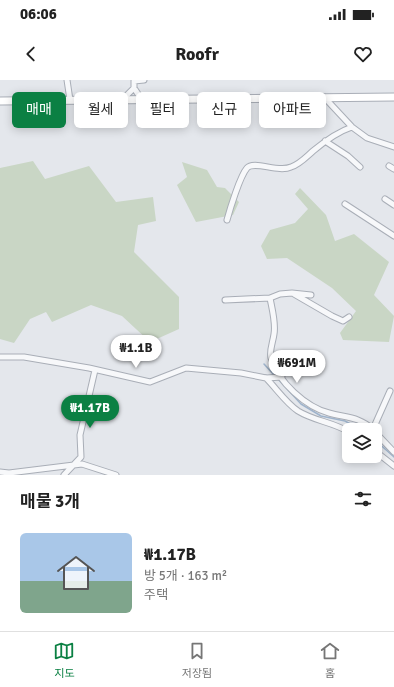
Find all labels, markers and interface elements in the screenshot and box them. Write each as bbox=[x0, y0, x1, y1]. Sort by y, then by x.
text: 06:06 bbox=[20, 5, 57, 23]
icon: back bbox=[20, 43, 42, 65]
text: Roofr bbox=[175, 43, 219, 65]
icon: heart bbox=[352, 43, 374, 65]
chip: 매매 bbox=[12, 92, 66, 128]
chip: 월세 bbox=[74, 92, 128, 128]
chip: 필터 bbox=[136, 92, 189, 128]
chip: 신규 bbox=[197, 92, 251, 128]
chip: 아파트 bbox=[259, 92, 326, 128]
pin: ₩1.1B bbox=[108, 335, 164, 369]
text: ₩1.1B bbox=[120, 340, 152, 356]
pin: ₩691M bbox=[269, 350, 325, 384]
text: ₩691M bbox=[278, 355, 316, 371]
pin: ₩1.17B bbox=[57, 395, 123, 429]
text: ₩1.17B bbox=[70, 400, 110, 416]
map controls bbox=[342, 423, 382, 463]
button: layers bbox=[342, 423, 382, 463]
icon: filters bbox=[352, 488, 374, 510]
text: 매물 3개 bbox=[20, 491, 80, 512]
text: ₩1.17B bbox=[144, 544, 196, 565]
icon: home bbox=[52, 549, 100, 597]
text: 방 5개 · 163 m² bbox=[144, 568, 227, 584]
text: 주택 bbox=[144, 587, 168, 603]
tab: 지도 bbox=[53, 640, 75, 680]
tab: 저장됨 bbox=[182, 640, 212, 680]
tab: 홈 bbox=[319, 640, 341, 680]

